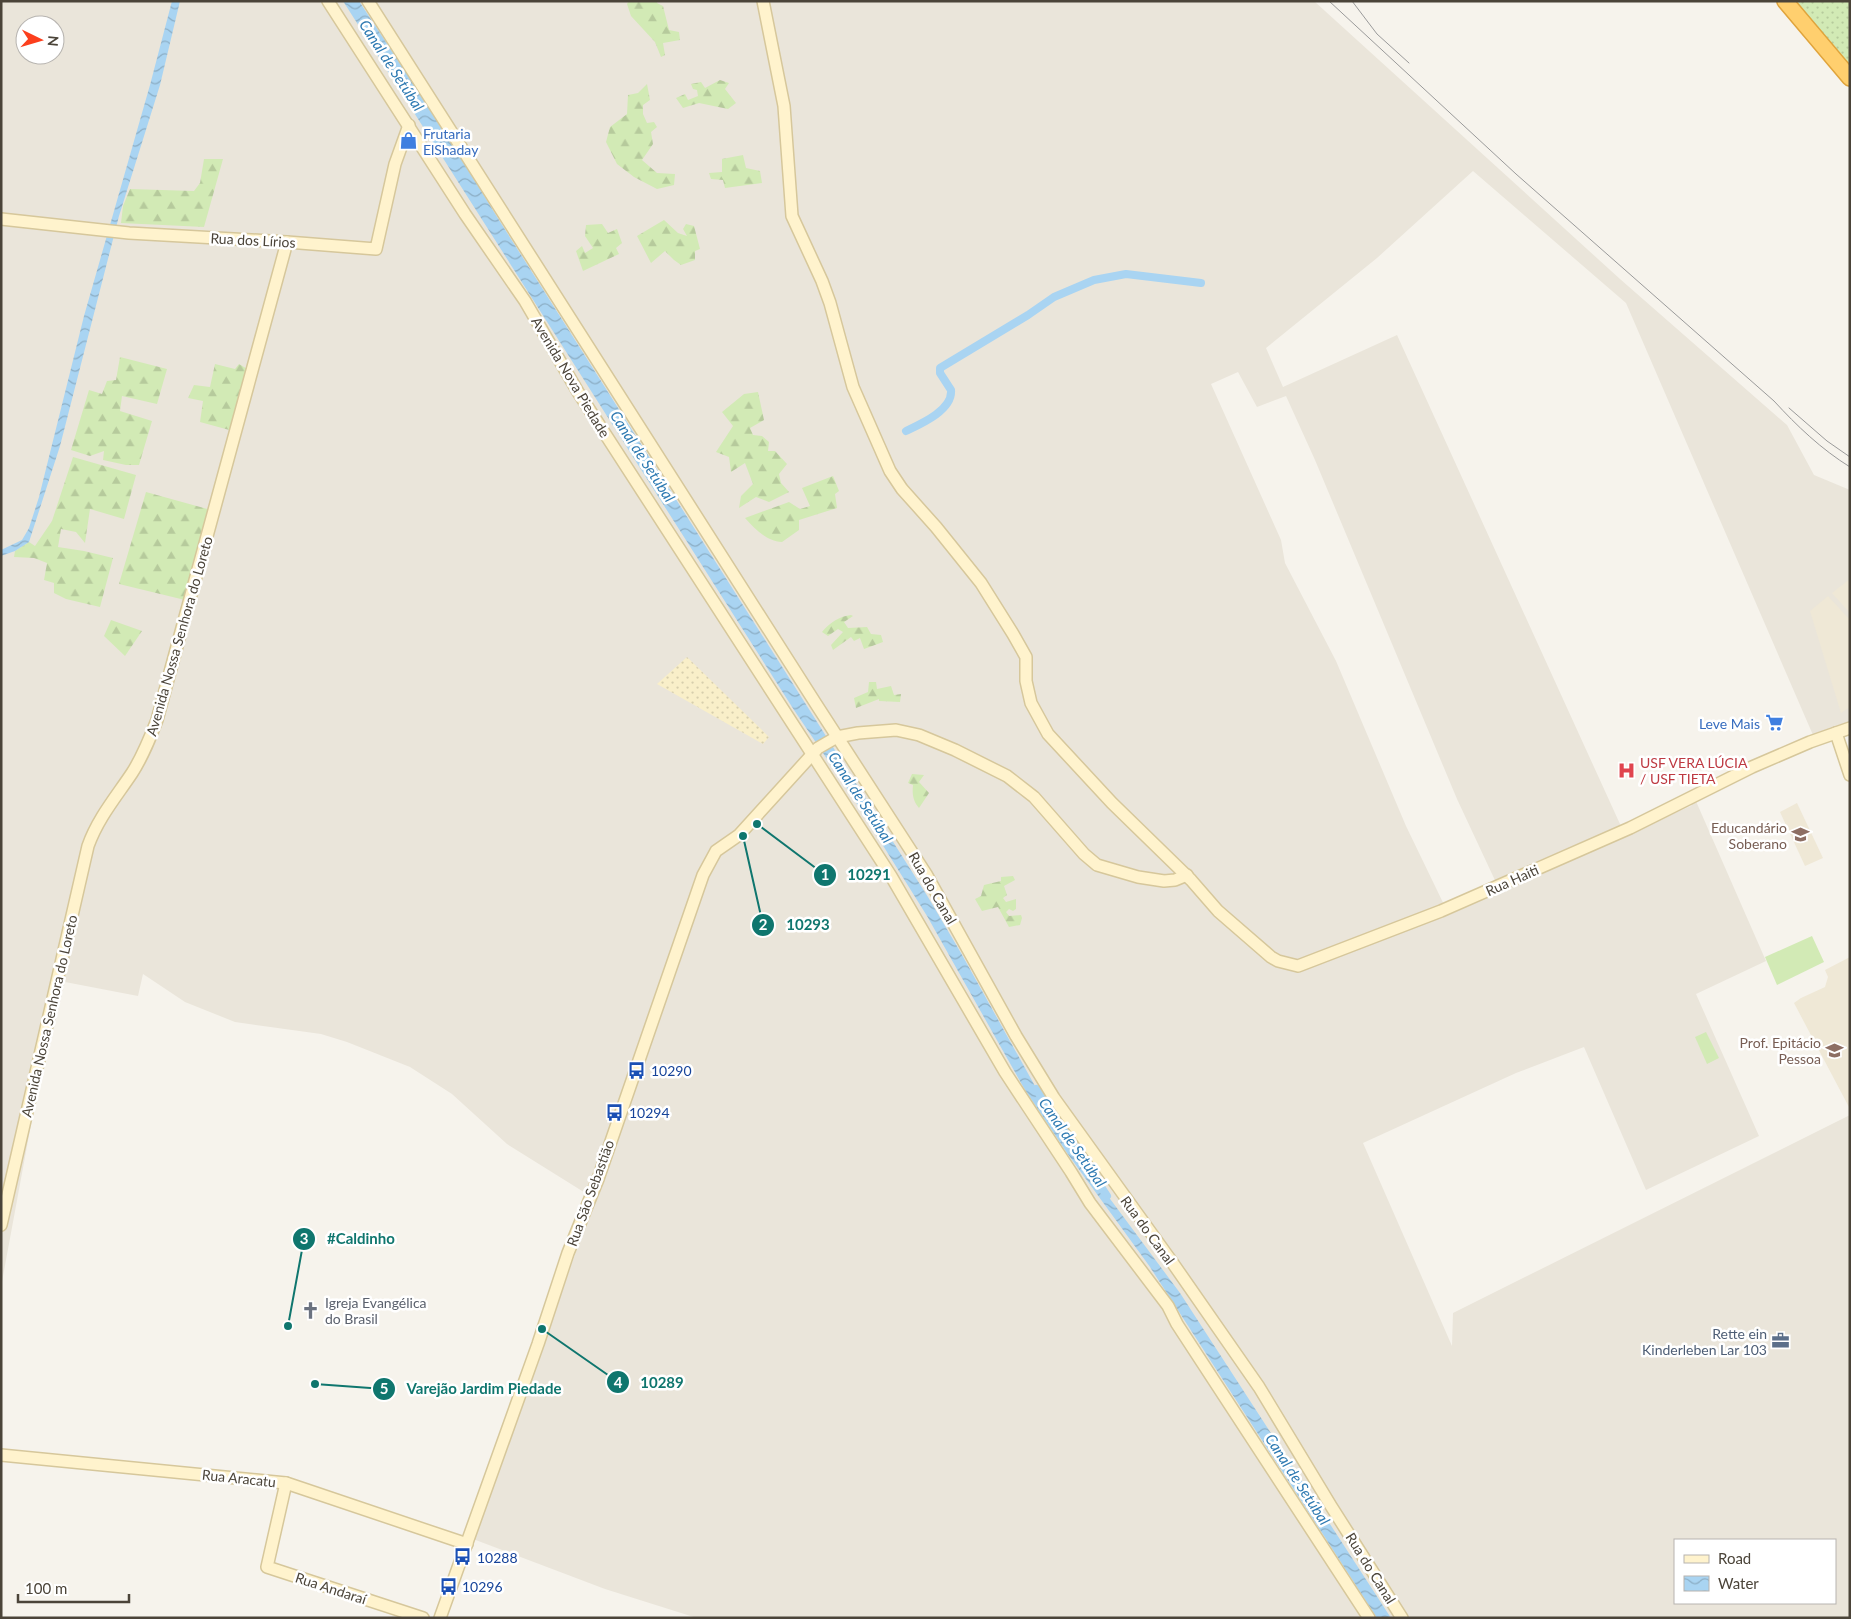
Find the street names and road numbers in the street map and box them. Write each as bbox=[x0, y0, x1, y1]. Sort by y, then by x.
street label: Rua dos Lírios bbox=[210, 229, 296, 251]
street label: Avenida Nova Piedade bbox=[528, 314, 614, 440]
street label: Avenida Nossa Senhora do Loreto bbox=[142, 534, 216, 738]
street label: Rua do Canal bbox=[905, 849, 961, 927]
street label: Rua Haiti bbox=[1483, 861, 1541, 899]
street label: Avenida Nossa Senhora do Loreto bbox=[17, 913, 81, 1119]
street label: Rua São Sebastião bbox=[563, 1137, 617, 1249]
street label: Rua do Canal bbox=[1117, 1192, 1179, 1268]
street label: Rua Aracatu bbox=[201, 1466, 277, 1490]
street label: Rua do Canal bbox=[1342, 1529, 1400, 1607]
street label: Rua Andaraí bbox=[293, 1569, 369, 1608]

